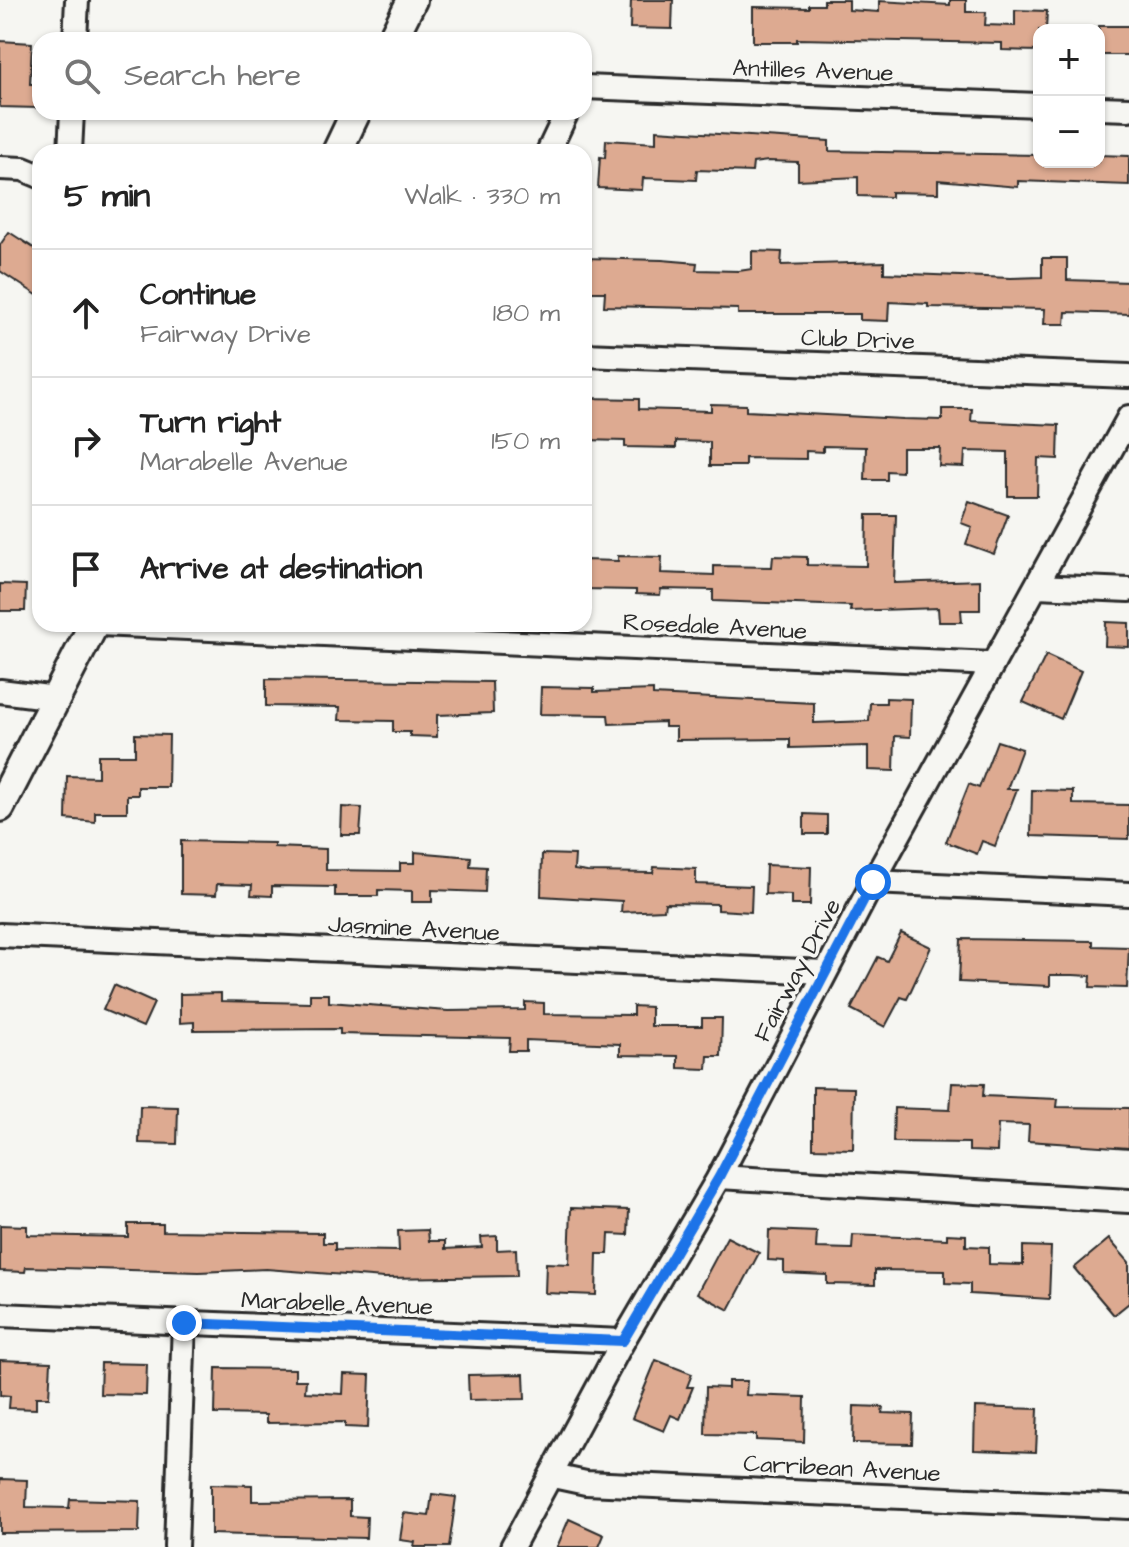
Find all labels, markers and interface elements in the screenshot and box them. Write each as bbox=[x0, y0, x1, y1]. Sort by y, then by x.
map controls bbox=[1033, 24, 1105, 168]
button: + bbox=[1033, 24, 1105, 96]
search box bbox=[32, 32, 592, 120]
street label: Antilles Avenue bbox=[732, 51, 894, 91]
icon: search bbox=[60, 54, 104, 98]
text: Search here bbox=[124, 55, 301, 97]
button: − bbox=[1033, 96, 1105, 168]
text: 5 min bbox=[64, 172, 150, 220]
text: Walk · 330 m bbox=[404, 178, 560, 214]
text: Continue bbox=[140, 274, 256, 316]
icon: ahead bbox=[64, 291, 108, 335]
text: 180 m bbox=[493, 295, 560, 331]
text: Fairway Drive bbox=[140, 316, 311, 352]
street label: Club Drive bbox=[800, 321, 915, 359]
text: Turn right bbox=[140, 402, 281, 444]
icon: right bbox=[64, 419, 108, 463]
text: 150 m bbox=[491, 423, 560, 459]
text: Marabelle Avenue bbox=[140, 444, 348, 480]
icon: arrive bbox=[64, 547, 108, 591]
text: Arrive at destination bbox=[140, 548, 422, 590]
street label: Rosedale Avenue bbox=[622, 605, 808, 649]
route start bbox=[855, 864, 891, 900]
street label: Fairway Drive bbox=[746, 893, 851, 1049]
street label: Jasmine Avenue bbox=[327, 908, 501, 950]
street label: Marabelle Avenue bbox=[240, 1284, 434, 1324]
route end bbox=[166, 1305, 202, 1341]
street label: Carribean Avenue bbox=[742, 1447, 942, 1491]

